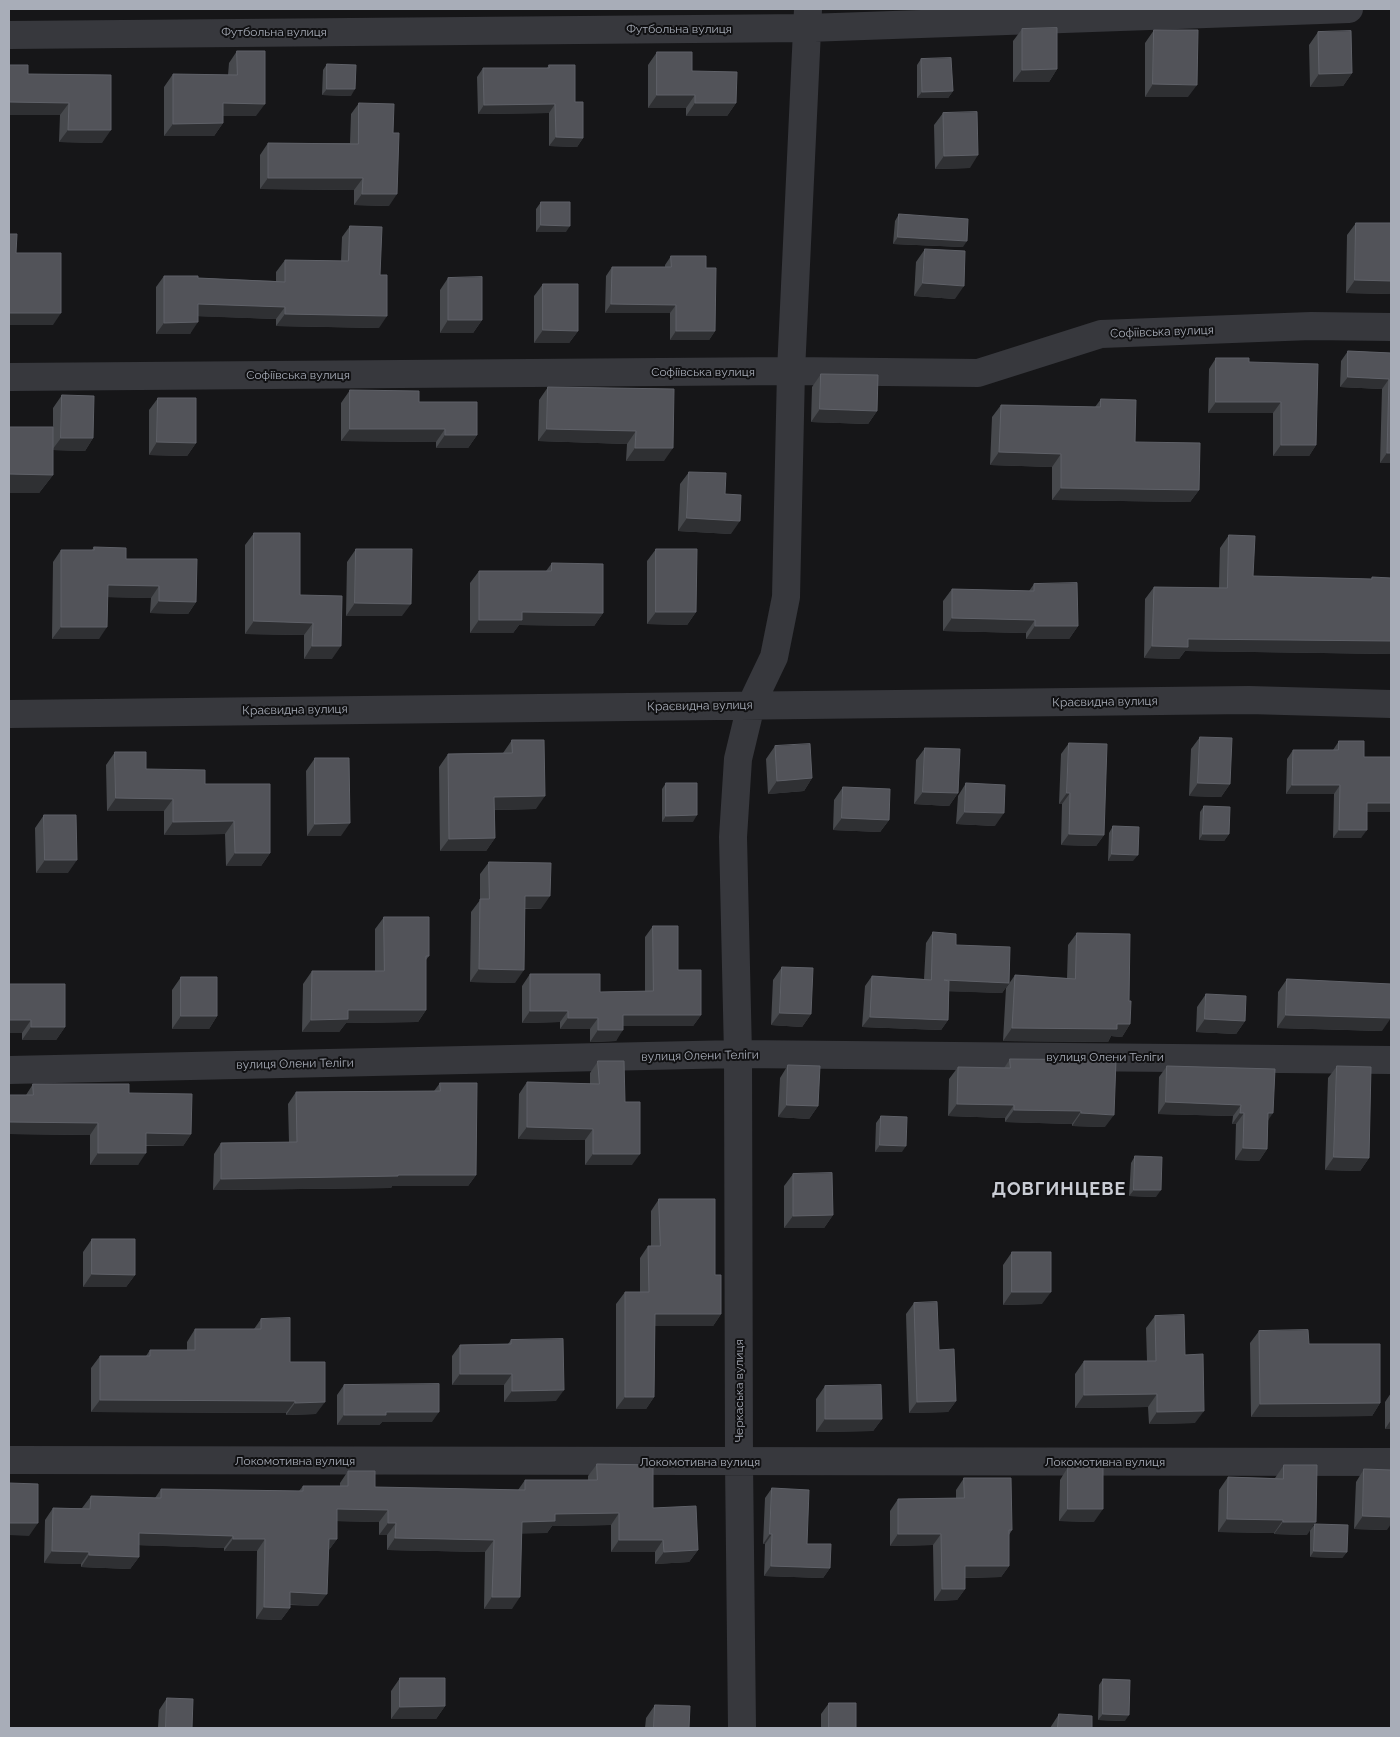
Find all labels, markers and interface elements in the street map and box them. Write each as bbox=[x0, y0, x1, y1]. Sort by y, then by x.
street label: Футбольна вулиця bbox=[626, 22, 732, 36]
street label: Футбольна вулиця bbox=[221, 25, 327, 39]
street label: Софіївська вулиця bbox=[1110, 323, 1214, 341]
street label: Софіївська вулиця bbox=[651, 365, 755, 379]
street label: Софіївська вулиця bbox=[246, 368, 350, 382]
street label: Краєвидна вулиця bbox=[1052, 694, 1158, 710]
street label: Краєвидна вулиця bbox=[647, 698, 753, 714]
street label: Краєвидна вулиця bbox=[242, 702, 348, 718]
street label: вулиця Олени Теліги bbox=[641, 1048, 759, 1064]
street label: вулиця Олени Теліги bbox=[1046, 1050, 1164, 1064]
street label: вулиця Олени Теліги bbox=[236, 1056, 354, 1072]
district label: ДОВГИНЦЕВЕ bbox=[991, 1179, 1127, 1201]
street label: Черкаська вулиця bbox=[732, 1339, 746, 1443]
street label: Локомотивна вулиця bbox=[235, 1454, 355, 1468]
street label: Локомотивна вулиця bbox=[640, 1455, 760, 1469]
street label: Локомотивна вулиця bbox=[1045, 1455, 1165, 1469]

